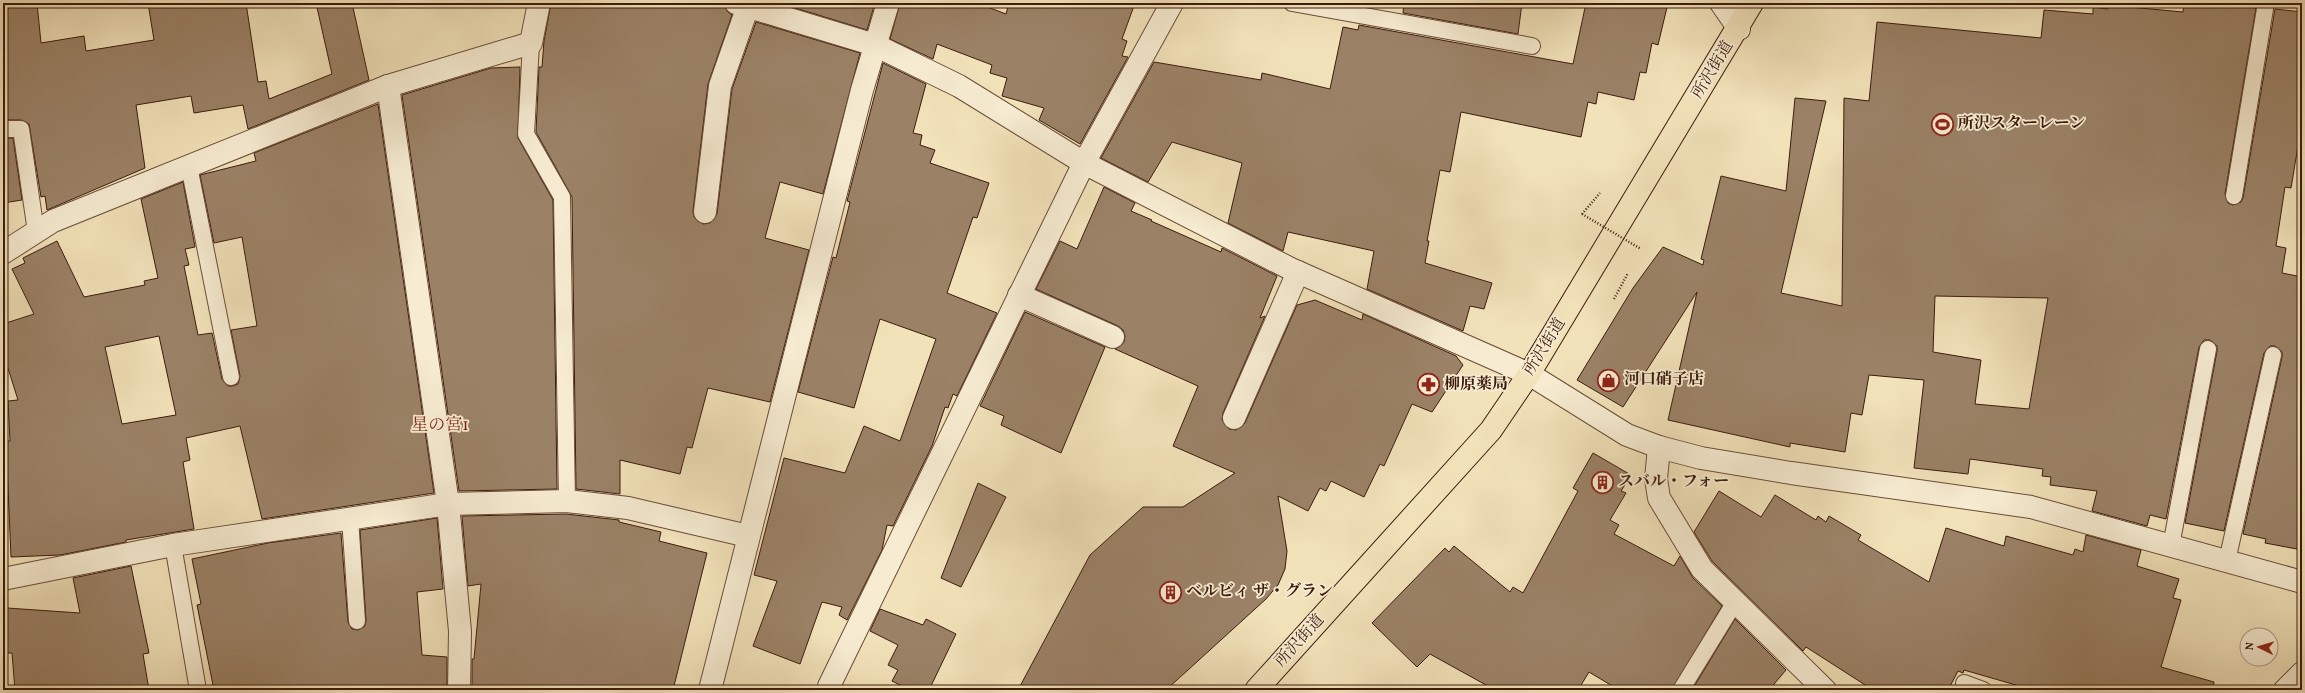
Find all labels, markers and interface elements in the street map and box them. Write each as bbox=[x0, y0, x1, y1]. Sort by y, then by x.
street label: 所沢街道 bbox=[1687, 37, 1739, 103]
sports icon: 所沢スターレーン bbox=[1929, 111, 1955, 137]
place label: 所沢スターレーン bbox=[1958, 113, 2085, 135]
street label: 所沢街道 bbox=[1519, 314, 1571, 380]
shop icon: 河口硝子店 bbox=[1595, 367, 1621, 393]
place label: 河口硝子店 bbox=[1624, 369, 1704, 391]
pharmacy icon: 柳原薬局 bbox=[1416, 372, 1442, 398]
place label: 柳原薬局 bbox=[1444, 374, 1508, 396]
district label: 星の宮1 bbox=[411, 414, 469, 437]
building icon: スバル・フォー bbox=[1589, 469, 1615, 495]
place label: スバル・フォー bbox=[1618, 471, 1729, 493]
building icon: ベルビィ ザ・グラン bbox=[1158, 579, 1184, 605]
place label: ベルビィ ザ・グラン bbox=[1186, 581, 1333, 603]
street label: 所沢街道 bbox=[1270, 610, 1330, 672]
north arrow bbox=[2239, 627, 2279, 667]
text: N bbox=[2243, 642, 2258, 651]

